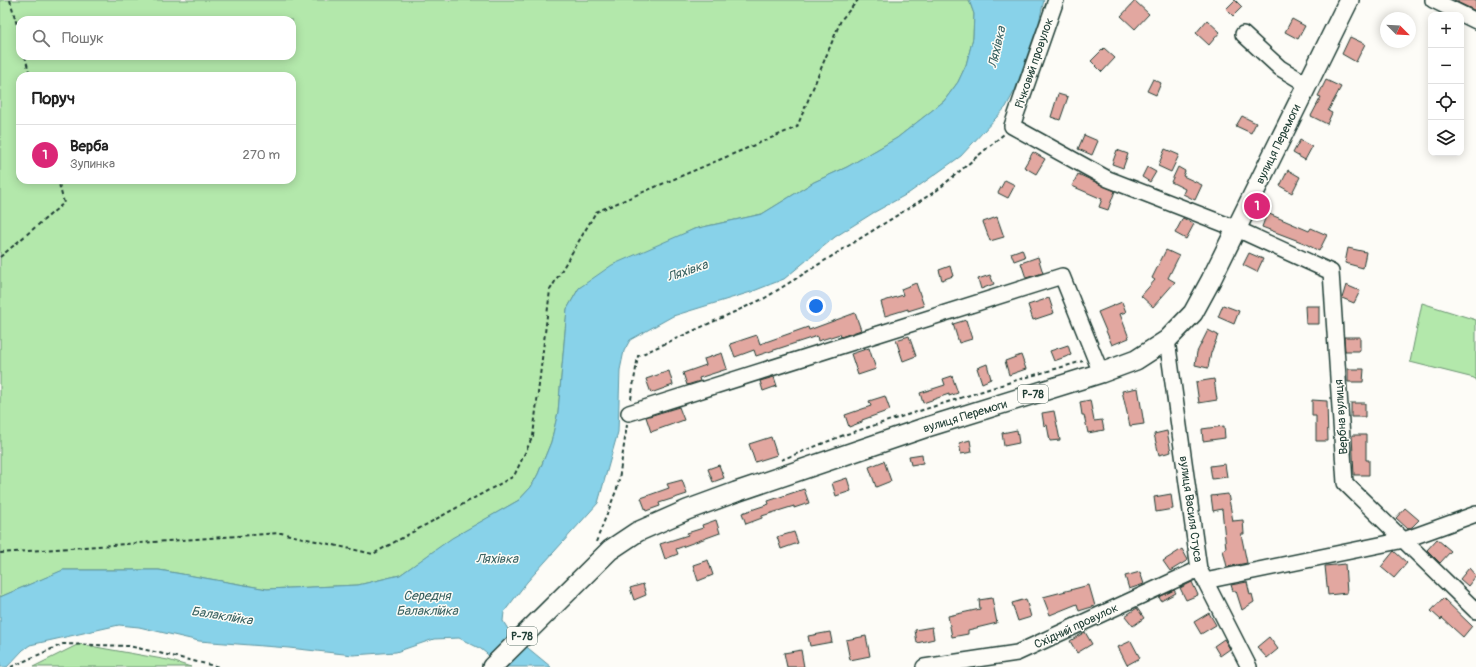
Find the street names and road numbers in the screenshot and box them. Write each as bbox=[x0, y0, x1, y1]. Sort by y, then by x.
street label: Річковий провулок bbox=[1012, 16, 1057, 110]
street label: вулиця Перемоги bbox=[1253, 101, 1305, 187]
street label: Вербна вулиця bbox=[1331, 379, 1352, 455]
road number: Р-78 bbox=[1018, 385, 1048, 403]
street label: вулиця Перемоги bbox=[921, 396, 1010, 436]
street label: вулиця Василя Стуса bbox=[1176, 455, 1205, 564]
street label: Східний провулок bbox=[1032, 601, 1120, 652]
road number: Р-78 bbox=[507, 627, 537, 645]

